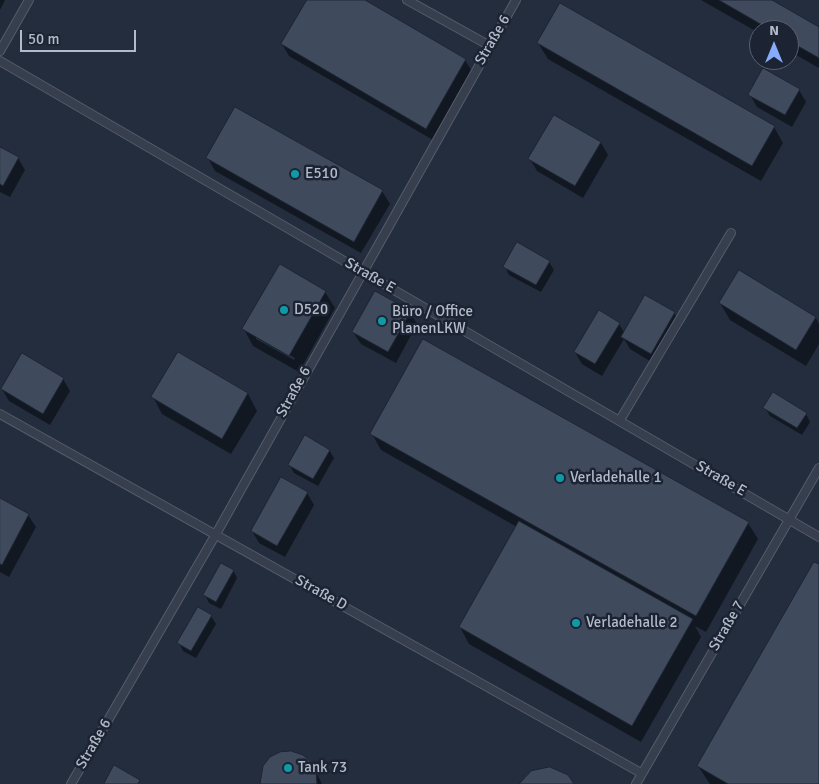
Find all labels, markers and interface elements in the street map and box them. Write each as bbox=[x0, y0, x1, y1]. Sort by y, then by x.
street label: Straße 6 bbox=[471, 12, 515, 68]
scale bar bbox=[22, 20, 139, 52]
north arrow bbox=[749, 20, 799, 70]
text: N bbox=[769, 22, 779, 39]
text: 50 m bbox=[28, 30, 59, 48]
place label: E510 bbox=[305, 165, 338, 183]
marker: E510 bbox=[289, 168, 301, 180]
street label: Straße E bbox=[342, 254, 398, 298]
place label: D520 bbox=[294, 301, 328, 319]
place label: Büro / Office PlanenLKW bbox=[392, 303, 473, 338]
marker: D520 bbox=[278, 304, 290, 316]
marker: Büro / Office PlanenLKW bbox=[376, 315, 388, 327]
street label: Straße 6 bbox=[273, 364, 315, 420]
street label: Straße E bbox=[693, 457, 749, 501]
place label: Verladehalle 1 bbox=[570, 469, 661, 487]
marker: Verladehalle 1 bbox=[554, 472, 566, 484]
street label: Straße D bbox=[292, 571, 350, 615]
street label: Straße 7 bbox=[705, 598, 749, 654]
place label: Verladehalle 2 bbox=[586, 614, 677, 632]
marker: Verladehalle 2 bbox=[570, 617, 582, 629]
street label: Straße 6 bbox=[72, 716, 116, 772]
place label: Tank 73 bbox=[298, 759, 347, 777]
marker: Tank 73 bbox=[282, 762, 294, 774]

